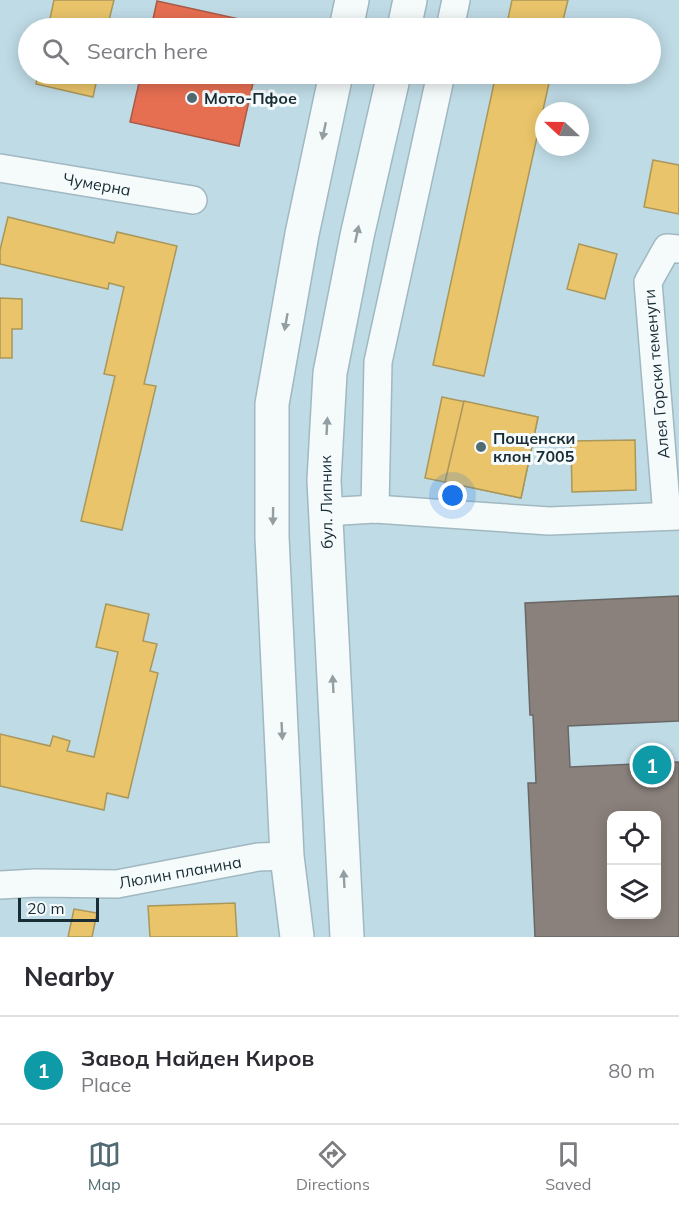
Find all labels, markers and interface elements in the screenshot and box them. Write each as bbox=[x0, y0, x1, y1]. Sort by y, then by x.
search box bbox=[18, 18, 661, 84]
icon: search bbox=[39, 35, 72, 68]
text: Search here bbox=[87, 37, 208, 65]
place label: Мото-Пфое bbox=[204, 88, 297, 108]
marker: Мото-Пфое bbox=[185, 91, 199, 105]
north arrow bbox=[535, 102, 589, 156]
one-way arrow bbox=[319, 121, 328, 140]
street label: Чумерна bbox=[62, 168, 132, 200]
one-way arrow bbox=[353, 224, 362, 243]
street label: Алея Горски теменуги bbox=[639, 288, 673, 460]
one-way arrow bbox=[281, 313, 290, 332]
one-way arrow bbox=[322, 417, 331, 436]
place label: Пощенски клон 7005 bbox=[493, 428, 575, 466]
marker: Пощенски клон 7005 bbox=[474, 440, 488, 454]
street label: бул. Липник bbox=[315, 455, 337, 549]
your location bbox=[438, 481, 467, 510]
one-way arrow bbox=[268, 506, 278, 525]
one-way arrow bbox=[329, 674, 338, 693]
one-way arrow bbox=[277, 722, 286, 741]
pin: 1 bbox=[632, 742, 672, 788]
map controls bbox=[607, 811, 661, 919]
button: locate bbox=[607, 811, 661, 865]
street label: Люлин планина bbox=[117, 851, 243, 893]
button: layers bbox=[607, 865, 661, 919]
one-way arrow bbox=[339, 869, 348, 888]
scale bar bbox=[18, 895, 99, 922]
text: 20 m bbox=[27, 898, 64, 918]
text: Nearby bbox=[24, 960, 114, 993]
text: Завод Найден Киров bbox=[81, 1044, 314, 1072]
text: 1 bbox=[38, 1058, 50, 1083]
text: 80 m bbox=[608, 1058, 655, 1083]
text: Place bbox=[81, 1072, 131, 1097]
tab: Map bbox=[88, 1138, 121, 1194]
tab: Directions bbox=[296, 1138, 370, 1194]
tab: Saved bbox=[545, 1138, 591, 1194]

